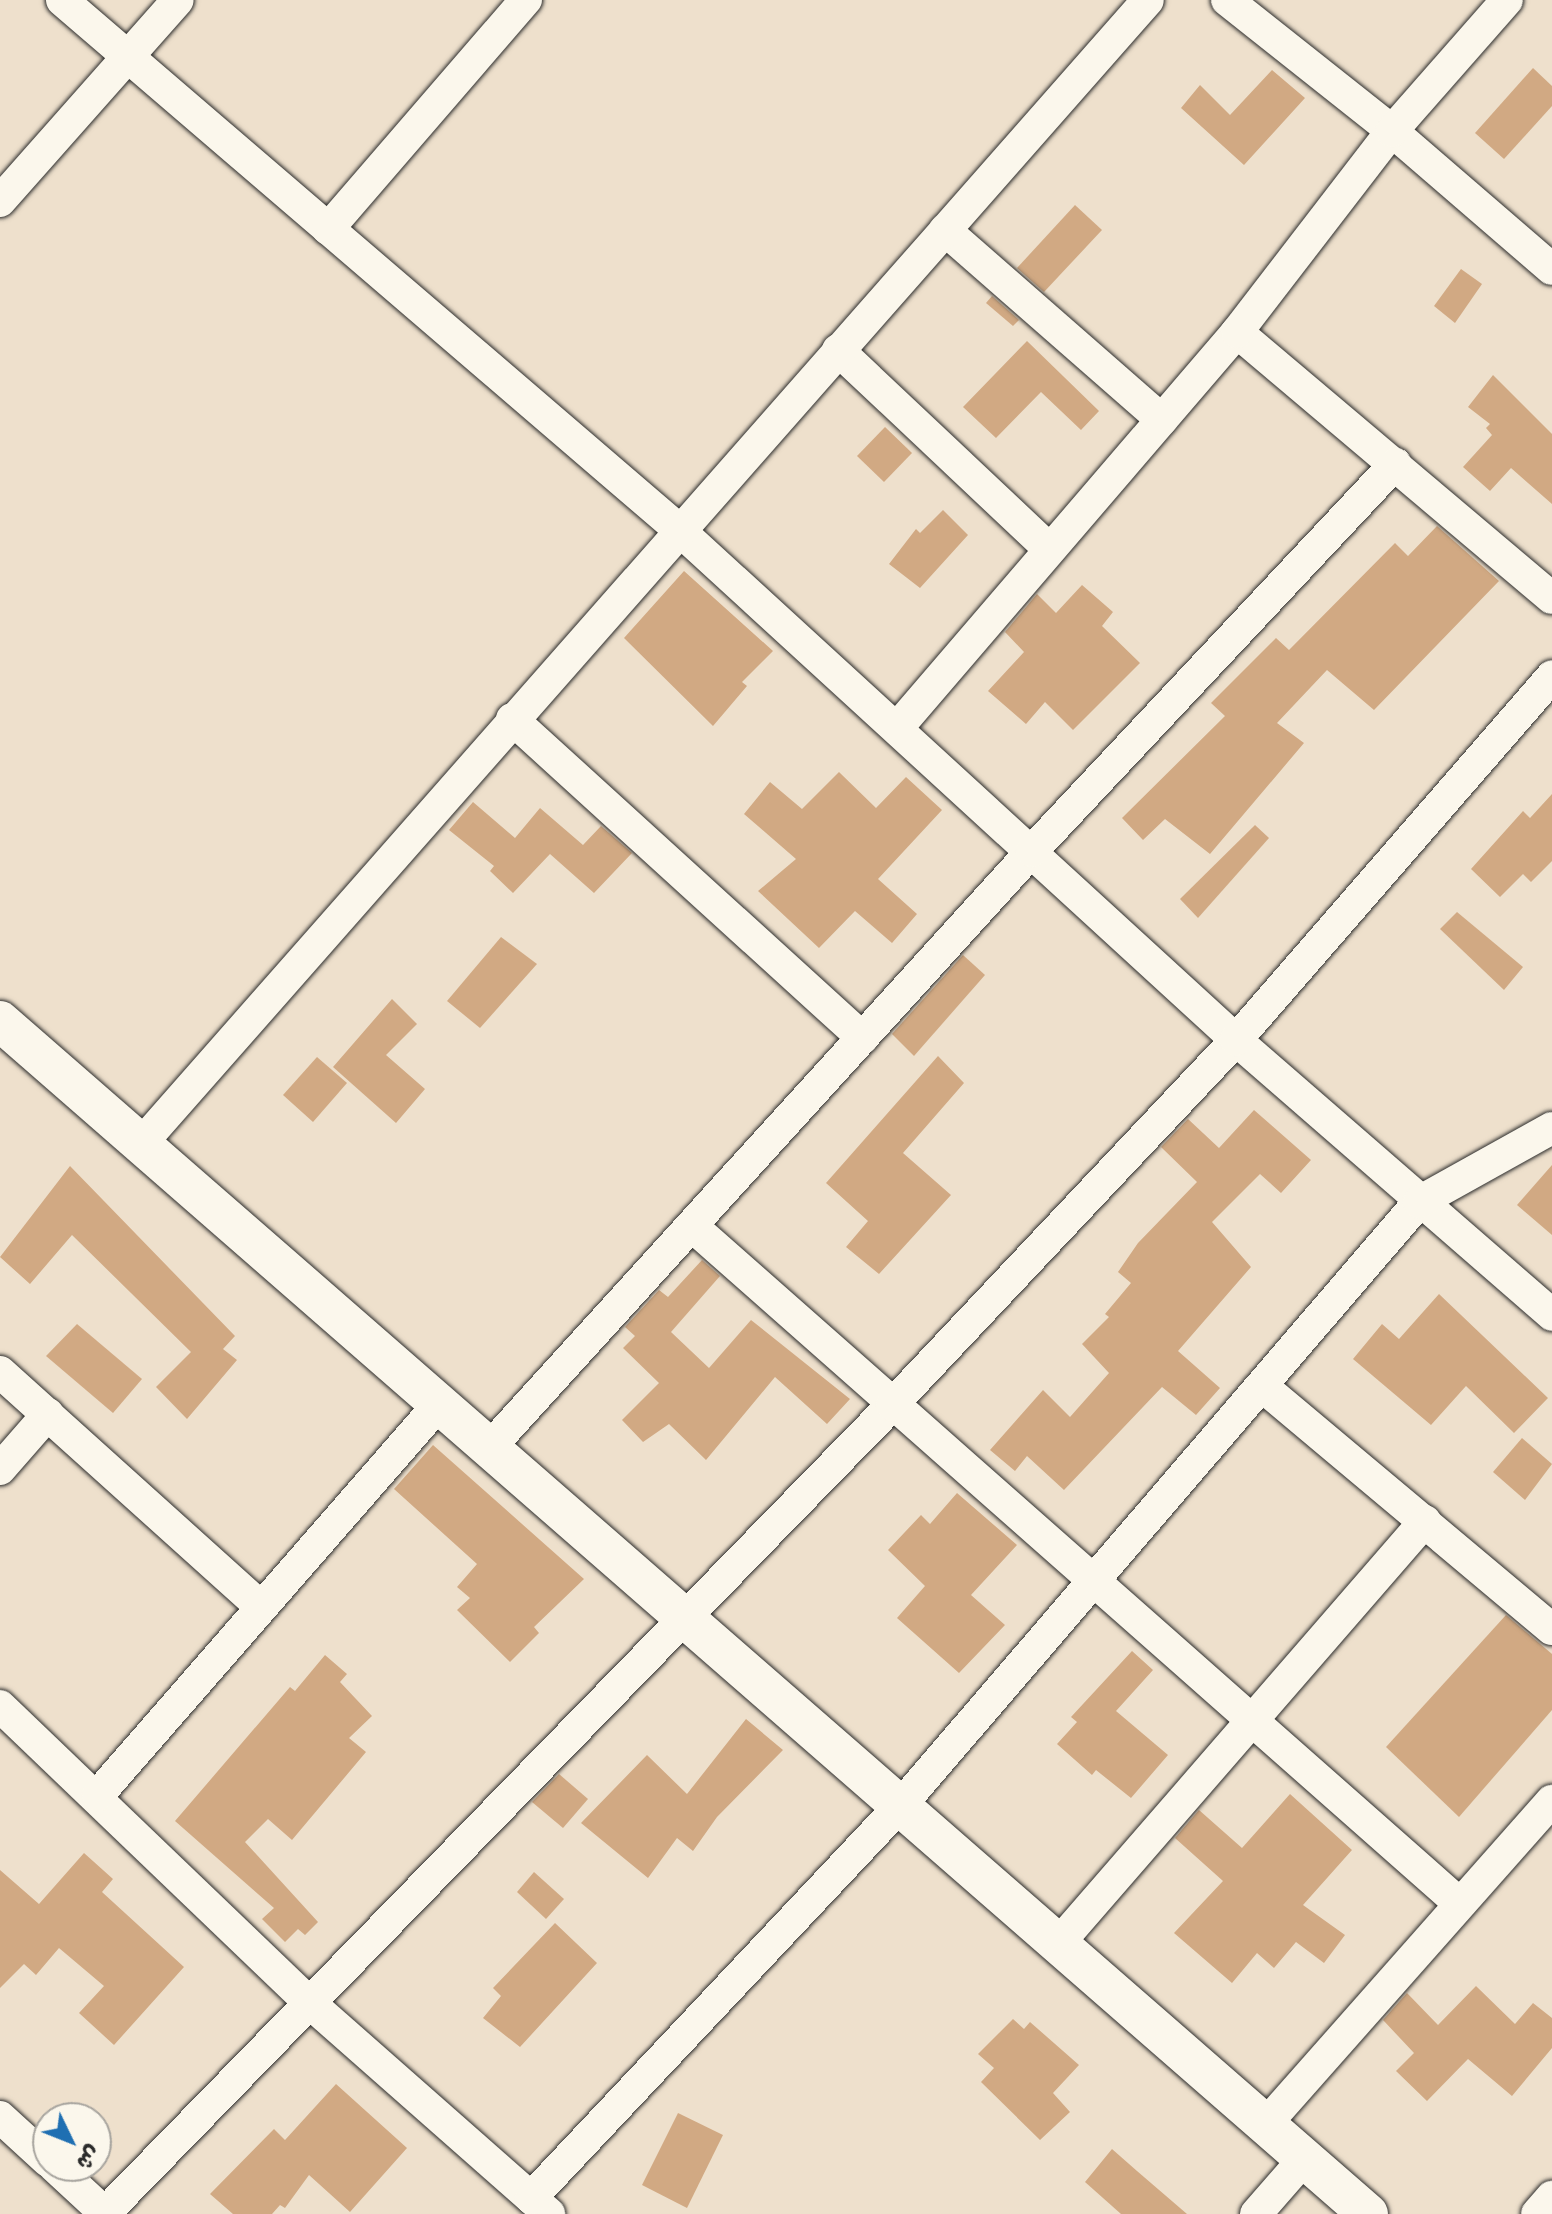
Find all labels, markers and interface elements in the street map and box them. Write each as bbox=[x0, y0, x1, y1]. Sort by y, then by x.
north arrow bbox=[32, 2102, 112, 2182]
text: ش bbox=[70, 2139, 107, 2175]

